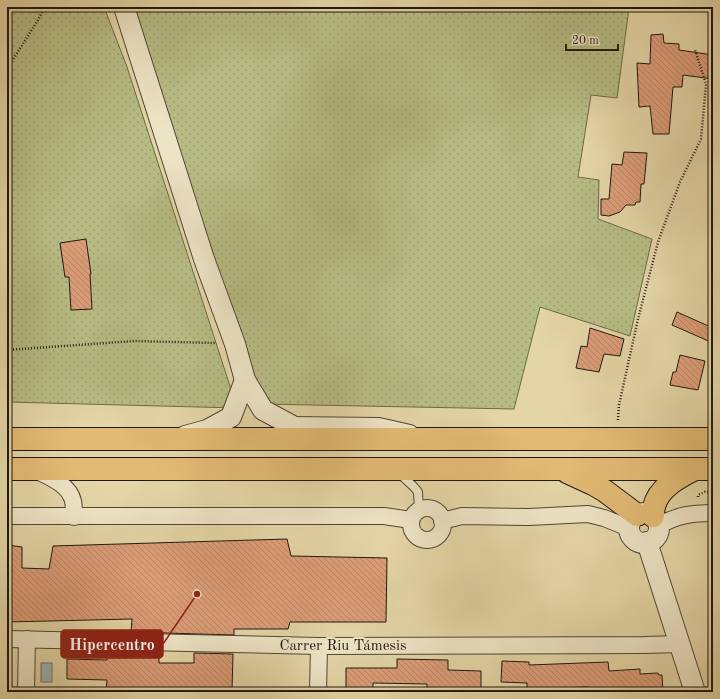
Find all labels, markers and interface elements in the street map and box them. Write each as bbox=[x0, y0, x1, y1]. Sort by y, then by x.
scale bar bbox=[566, 26, 618, 52]
text: 20 m bbox=[572, 35, 599, 47]
callout: Hipercentro bbox=[61, 630, 163, 658]
text: Hipercentro bbox=[69, 638, 155, 654]
street label: Carrer Riu Támesis bbox=[279, 639, 407, 654]

